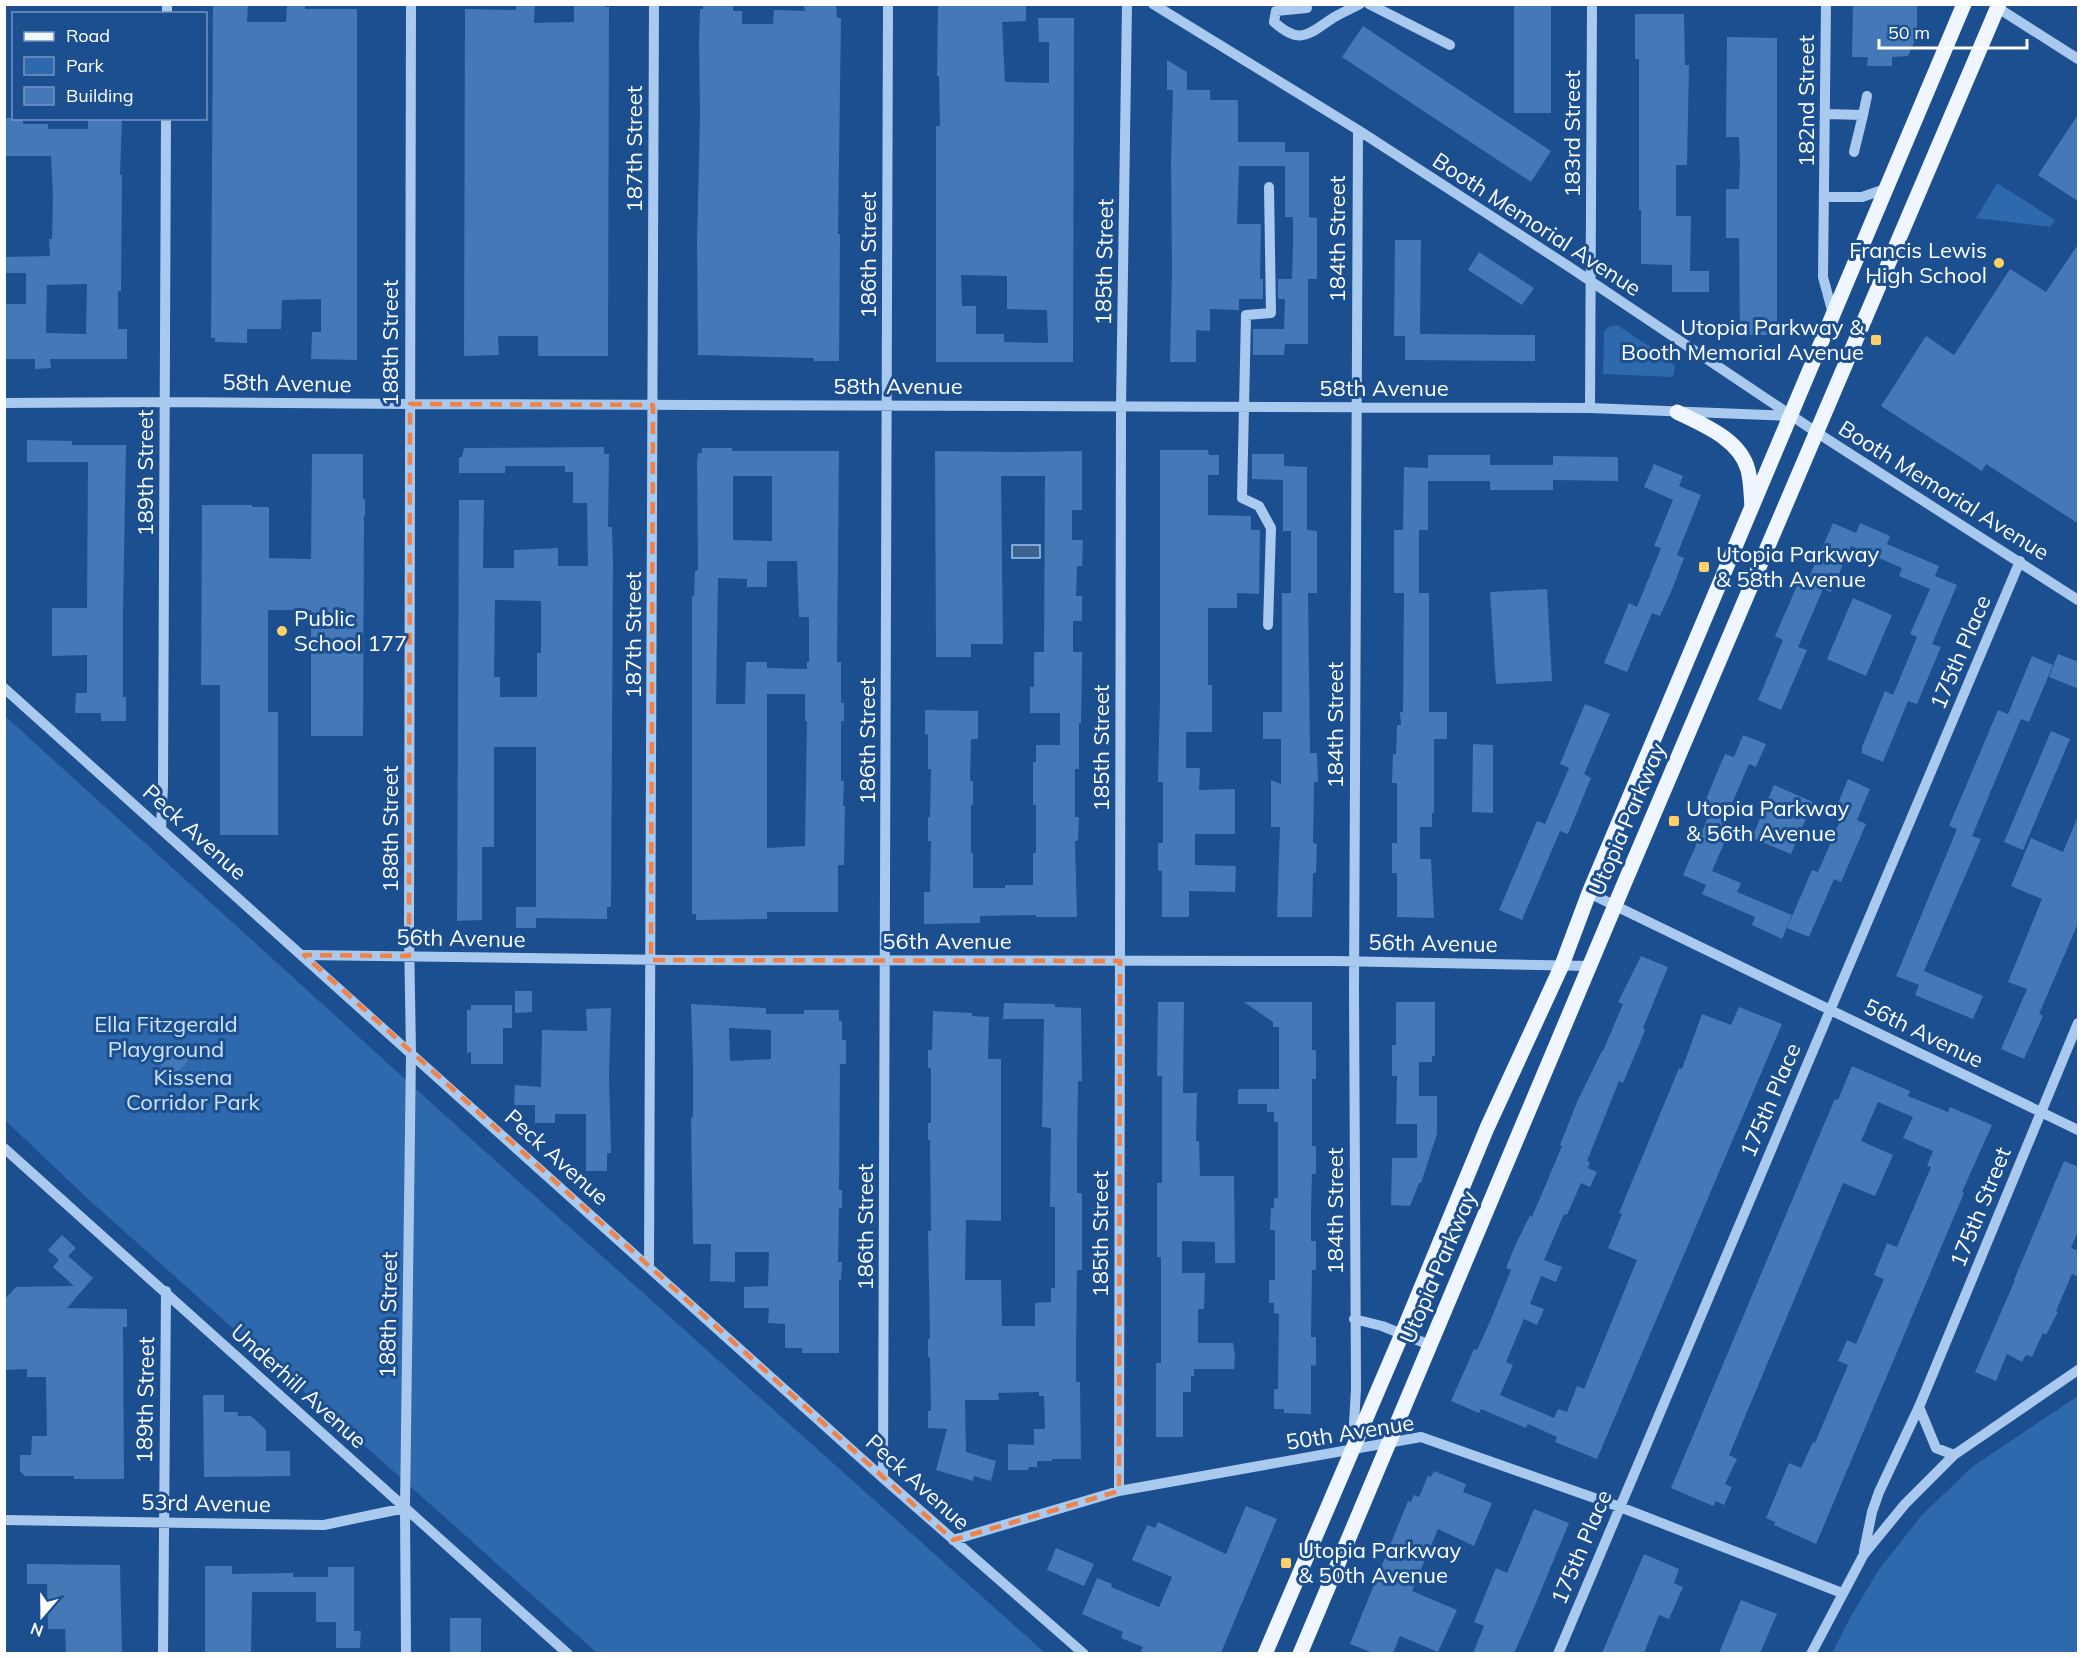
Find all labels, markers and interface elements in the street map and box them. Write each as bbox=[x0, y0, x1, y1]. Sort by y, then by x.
legend bbox=[12, 12, 207, 120]
scale bar bbox=[1879, 12, 2028, 50]
text: 50 m bbox=[1888, 21, 1930, 44]
text: Road bbox=[66, 24, 110, 47]
street label: 182nd Street bbox=[1792, 35, 1820, 167]
text: Park bbox=[66, 54, 105, 77]
street label: 183rd Street bbox=[1558, 70, 1586, 198]
text: Building bbox=[66, 84, 134, 107]
street label: 187th Street bbox=[620, 85, 648, 212]
street label: Booth Memorial Avenue bbox=[1427, 146, 1647, 302]
street label: 184th Street bbox=[1323, 175, 1351, 302]
street label: 186th Street bbox=[854, 191, 882, 318]
street label: 185th Street bbox=[1089, 198, 1119, 326]
place label: Francis Lewis High School bbox=[1849, 236, 1987, 289]
marker: Francis Lewis High School bbox=[1992, 256, 2006, 270]
street label: 188th Street bbox=[376, 279, 404, 406]
place label: Utopia Parkway & Booth Memorial Avenue bbox=[1621, 313, 1865, 366]
marker: Utopia Parkway & Booth Memorial Avenue bbox=[1869, 333, 1883, 347]
street label: 58th Avenue bbox=[222, 368, 352, 398]
street label: 58th Avenue bbox=[833, 372, 963, 400]
street label: 58th Avenue bbox=[1319, 374, 1449, 402]
street label: 189th Street bbox=[131, 409, 159, 536]
street label: Booth Memorial Avenue bbox=[1834, 414, 2054, 566]
place label: Utopia Parkway & 58th Avenue bbox=[1716, 540, 1880, 593]
marker: Utopia Parkway & 58th Avenue bbox=[1697, 560, 1711, 574]
street label: 187th Street bbox=[619, 571, 647, 698]
street label: 175th Place bbox=[1923, 591, 1997, 713]
place label: Public School 177 bbox=[294, 604, 407, 657]
marker: Public School 177 bbox=[275, 624, 289, 638]
street label: 184th Street bbox=[1321, 661, 1349, 788]
street label: 186th Street bbox=[853, 677, 881, 804]
street label: 185th Street bbox=[1087, 684, 1115, 811]
street label: Utopia Parkway bbox=[1582, 738, 1672, 900]
street label: 188th Street bbox=[376, 765, 404, 892]
street label: Peck Avenue bbox=[137, 778, 253, 886]
place label: Utopia Parkway & 56th Avenue bbox=[1686, 794, 1850, 847]
marker: Utopia Parkway & 56th Avenue bbox=[1667, 814, 1681, 828]
street label: 56th Avenue bbox=[396, 923, 526, 953]
street label: 56th Avenue bbox=[882, 927, 1012, 955]
street label: 56th Avenue bbox=[1368, 928, 1498, 958]
street label: 56th Avenue bbox=[1860, 992, 1988, 1074]
park label: Ella Fitzgerald Playground bbox=[94, 1010, 238, 1063]
street label: 175th Place bbox=[1733, 1039, 1807, 1161]
park label: Kissena Corridor Park bbox=[126, 1063, 261, 1116]
street label: Peck Avenue bbox=[499, 1103, 615, 1211]
street label: 175th Street bbox=[1943, 1143, 2017, 1271]
street label: 184th Street bbox=[1321, 1147, 1349, 1274]
street label: 186th Street bbox=[851, 1163, 879, 1290]
street label: 185th Street bbox=[1086, 1170, 1114, 1297]
street label: Utopia Parkway bbox=[1393, 1186, 1483, 1348]
street label: 188th Street bbox=[373, 1251, 403, 1379]
street label: Underhill Avenue bbox=[225, 1318, 373, 1454]
street label: 189th Street bbox=[130, 1336, 160, 1464]
street label: 50th Avenue bbox=[1284, 1408, 1416, 1456]
street label: Peck Avenue bbox=[860, 1428, 976, 1536]
street label: 175th Place bbox=[1544, 1486, 1618, 1608]
street label: 53rd Avenue bbox=[141, 1488, 271, 1518]
place label: Utopia Parkway & 50th Avenue bbox=[1298, 1536, 1462, 1589]
marker: Utopia Parkway & 50th Avenue bbox=[1279, 1556, 1293, 1570]
north arrow bbox=[12, 1586, 72, 1646]
text: N bbox=[28, 1619, 46, 1642]

